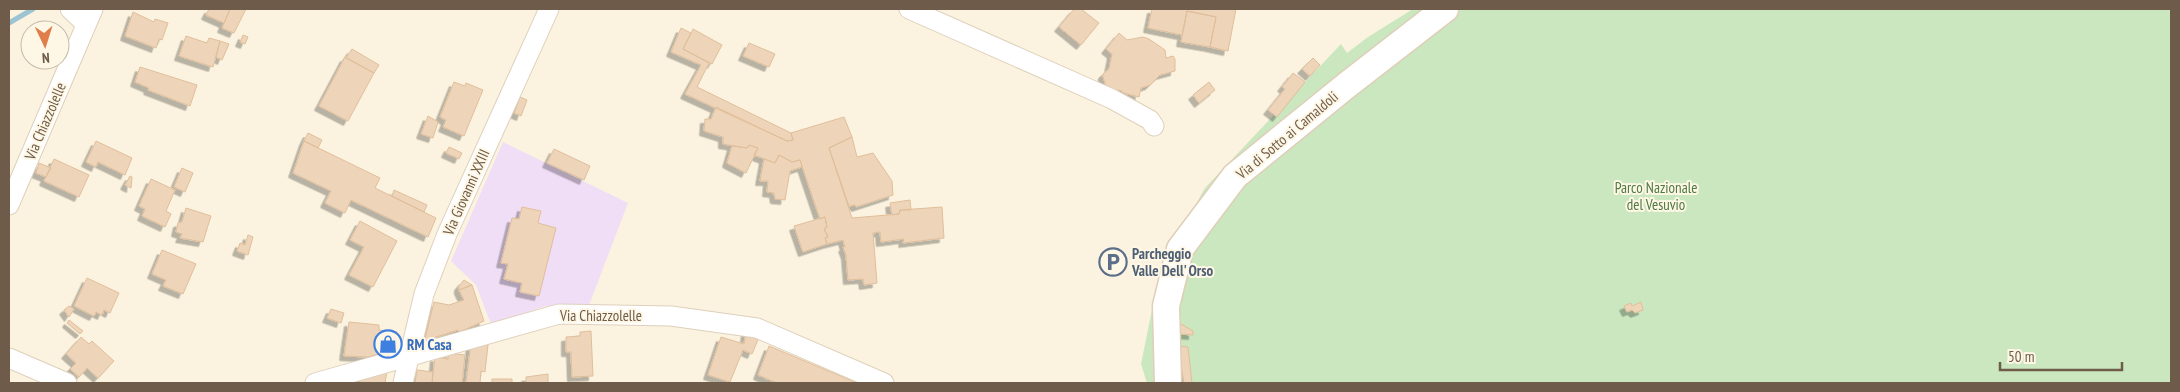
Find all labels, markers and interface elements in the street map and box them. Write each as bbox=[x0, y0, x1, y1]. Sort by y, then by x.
north arrow bbox=[20, 20, 70, 70]
text: N bbox=[42, 49, 50, 67]
street label: Via Chiazzolelle bbox=[20, 80, 70, 163]
street label: Via di Sotto ai Camaldoli bbox=[1231, 87, 1342, 184]
street label: Via Giovanni XXIII bbox=[438, 146, 493, 239]
park label: Parco Nazionale del Vesuvio bbox=[1615, 178, 1697, 214]
place label: Parcheggio Valle Dell' Orso bbox=[1131, 244, 1213, 280]
parking icon: Parcheggio Valle Dell' Orso bbox=[1098, 247, 1128, 277]
street label: Via Chiazzolelle bbox=[559, 306, 642, 325]
shop icon: RM Casa bbox=[373, 329, 403, 359]
place label: RM Casa bbox=[407, 335, 452, 354]
scale bar bbox=[2000, 340, 2122, 372]
text: 50 m bbox=[2008, 347, 2034, 366]

